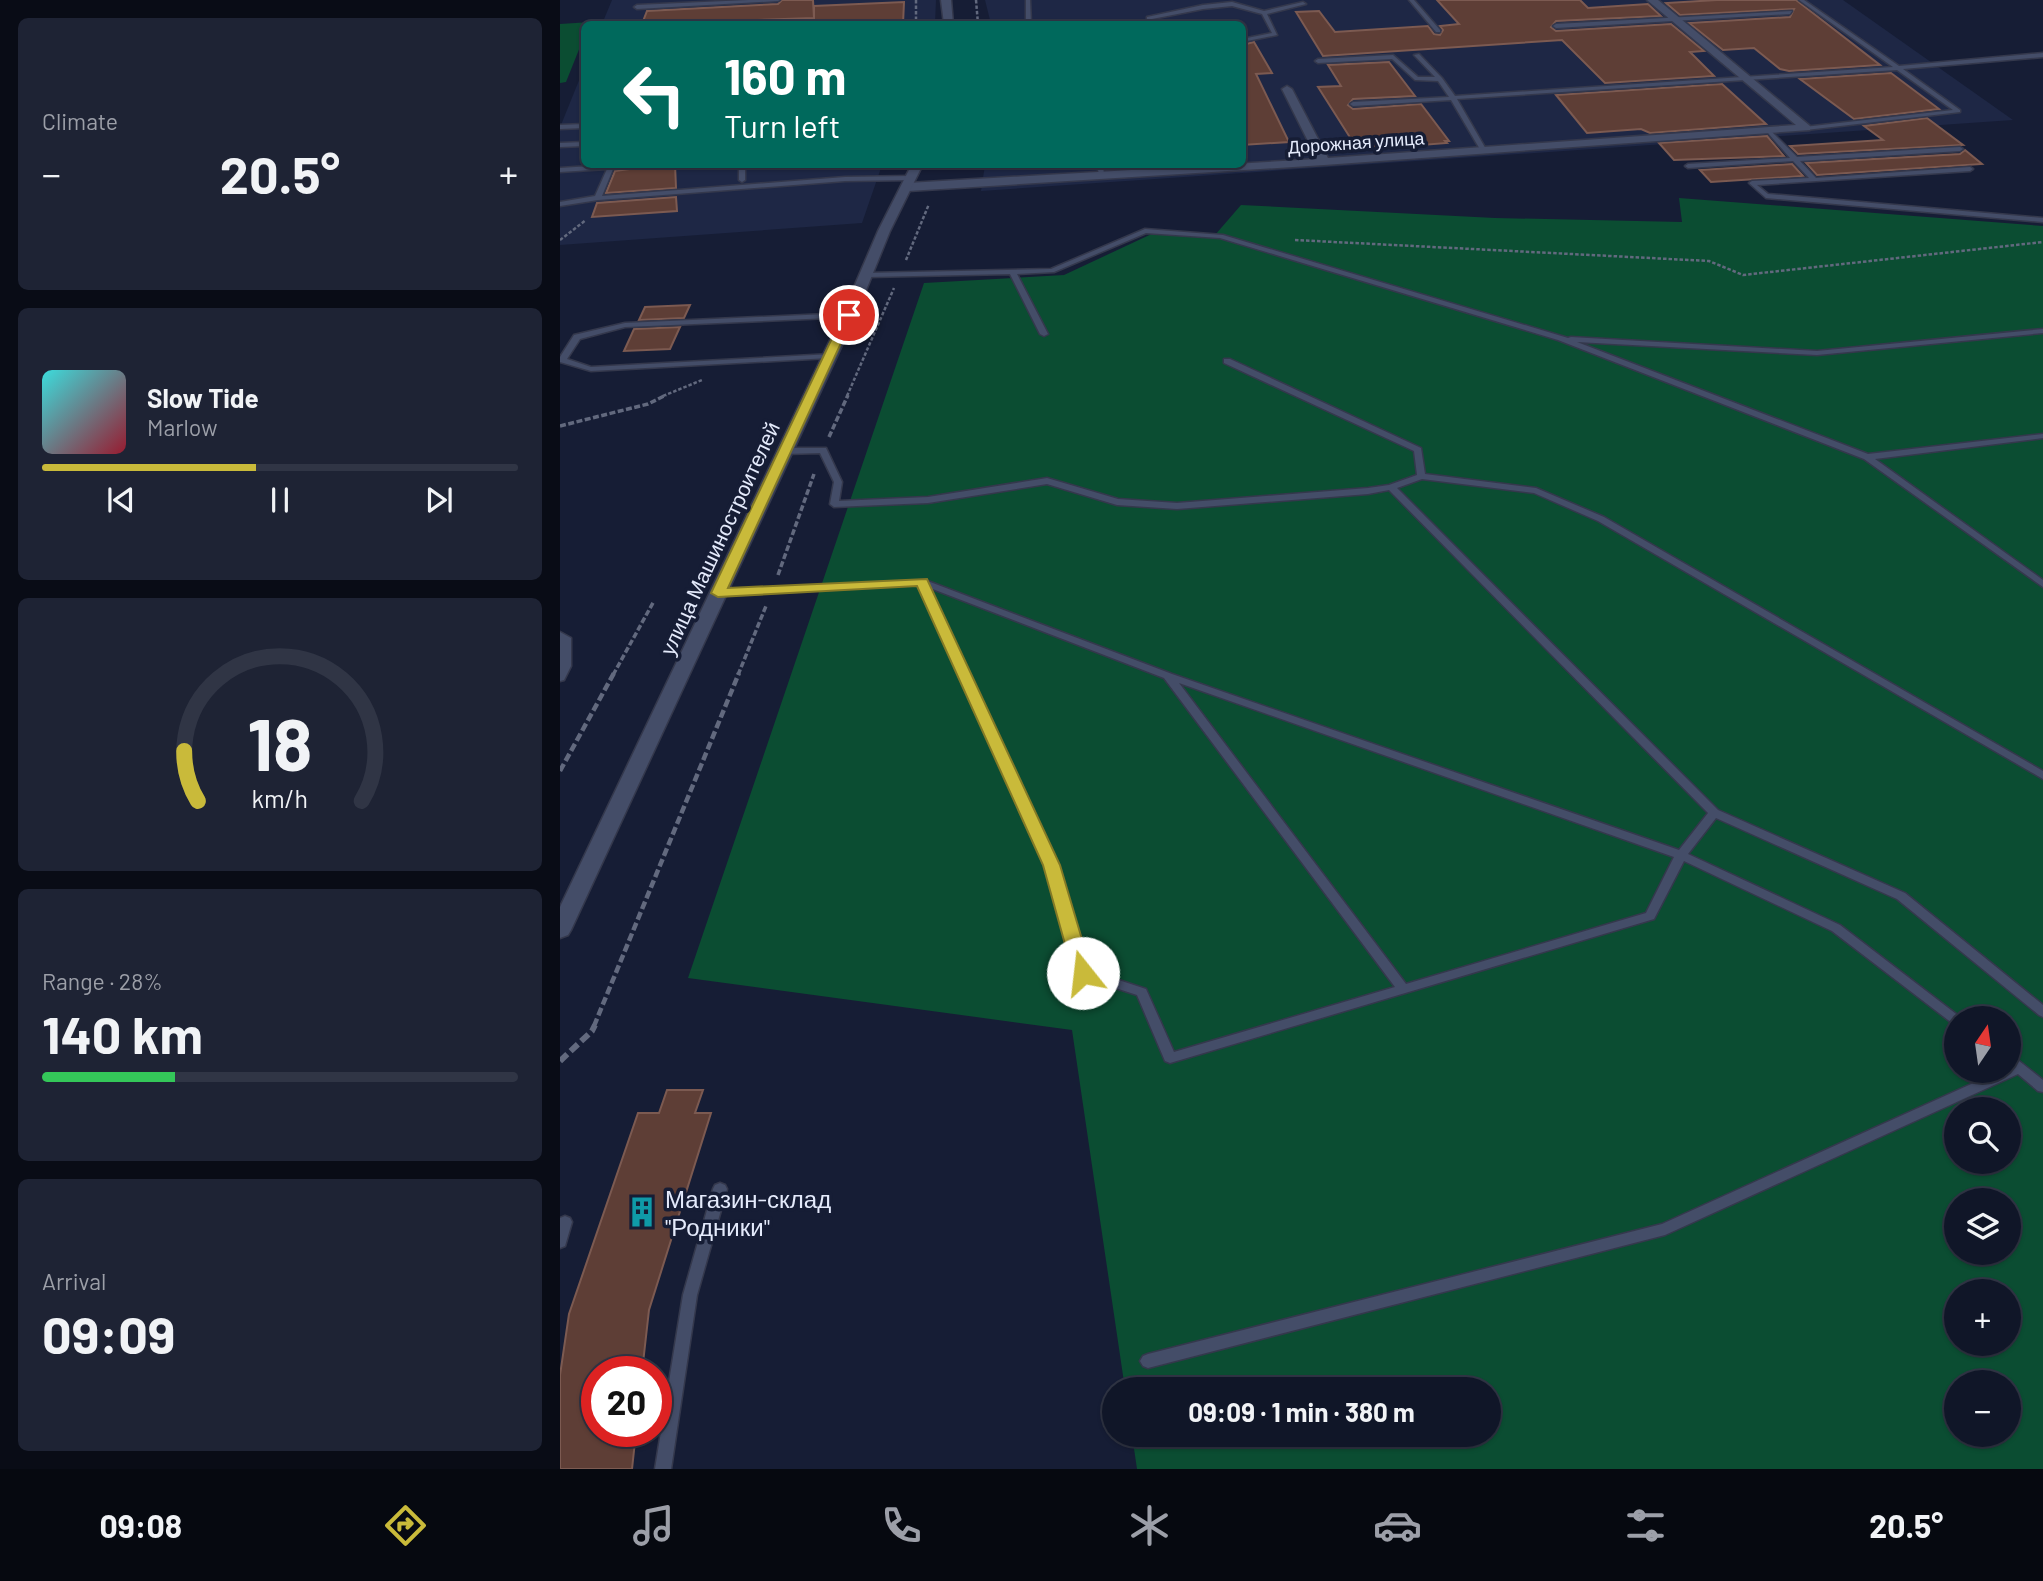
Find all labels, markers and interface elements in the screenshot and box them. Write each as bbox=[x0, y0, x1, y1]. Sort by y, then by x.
text: 160 m bbox=[724, 46, 846, 105]
icon: left bbox=[609, 49, 700, 140]
text: Turn left bbox=[724, 106, 841, 144]
text: Climate bbox=[42, 107, 118, 135]
street label: Дорожная улица bbox=[1287, 126, 1426, 158]
text: 20.5° bbox=[220, 142, 340, 204]
text: − bbox=[42, 150, 61, 196]
text: + bbox=[499, 150, 518, 196]
pin bbox=[819, 285, 879, 345]
icon: arrive bbox=[830, 296, 868, 334]
text: Slow Tide bbox=[147, 382, 259, 413]
text: Marlow bbox=[147, 413, 218, 441]
street label: улица Машиностроителей bbox=[654, 417, 784, 659]
icon: previous bbox=[102, 481, 140, 519]
icon: pause bbox=[261, 481, 299, 519]
icon: next bbox=[420, 481, 458, 519]
text: 18 bbox=[247, 698, 313, 786]
text: km/h bbox=[252, 782, 308, 812]
position arrow bbox=[1046, 936, 1120, 1010]
text: Range · 28% bbox=[42, 967, 163, 995]
text: 140 km bbox=[42, 1002, 203, 1064]
north arrow bbox=[1944, 1006, 2021, 1083]
map controls bbox=[1944, 1006, 2021, 1447]
button: search bbox=[1944, 1097, 2021, 1174]
place label: Магазин-склад "Родники" bbox=[665, 1184, 831, 1241]
button: layers bbox=[1944, 1188, 2021, 1265]
building icon: Магазин-склад "Родники" bbox=[625, 1195, 659, 1229]
text: Arrival bbox=[42, 1267, 106, 1295]
button: + bbox=[1944, 1279, 2021, 1356]
text: 09:09 bbox=[42, 1302, 175, 1364]
speed limit sign: 20 bbox=[581, 1356, 672, 1447]
button: − bbox=[1944, 1370, 2021, 1447]
text: 09:09 · 1 min · 380 m bbox=[1188, 1396, 1415, 1427]
icon: directions bbox=[381, 1501, 430, 1550]
icon: music bbox=[629, 1501, 678, 1550]
icon: phone bbox=[877, 1501, 926, 1550]
icon: climate bbox=[1125, 1501, 1174, 1550]
icon: car bbox=[1373, 1501, 1422, 1550]
icon: filters bbox=[1621, 1501, 1670, 1550]
text: 09:08 bbox=[100, 1506, 182, 1544]
text: 20.5° bbox=[1869, 1506, 1943, 1544]

